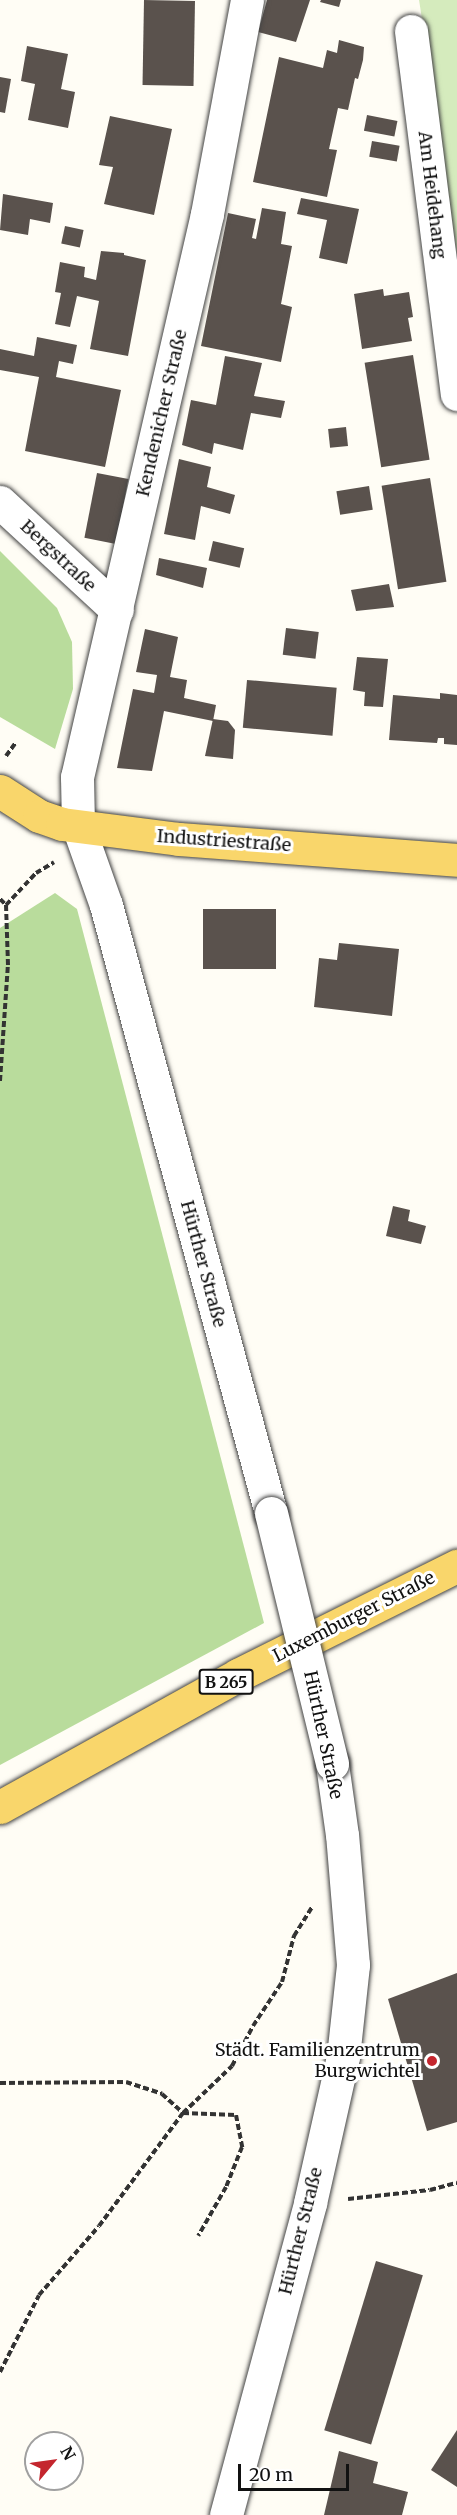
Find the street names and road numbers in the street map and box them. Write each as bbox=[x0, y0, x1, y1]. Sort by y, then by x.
street label: Am Heidehang bbox=[413, 130, 451, 260]
street label: Kendenicher Straße bbox=[132, 327, 192, 499]
street label: Bergstraße bbox=[16, 516, 100, 596]
street label: Industriestraße bbox=[156, 826, 292, 856]
street label: Hürther Straße bbox=[176, 1198, 230, 1330]
street label: Luxemburger Straße bbox=[270, 1567, 438, 1667]
road number: B 265 bbox=[198, 1669, 254, 1695]
street label: Hürther Straße bbox=[299, 1669, 347, 1801]
street label: Hürther Straße bbox=[275, 2165, 327, 2297]

